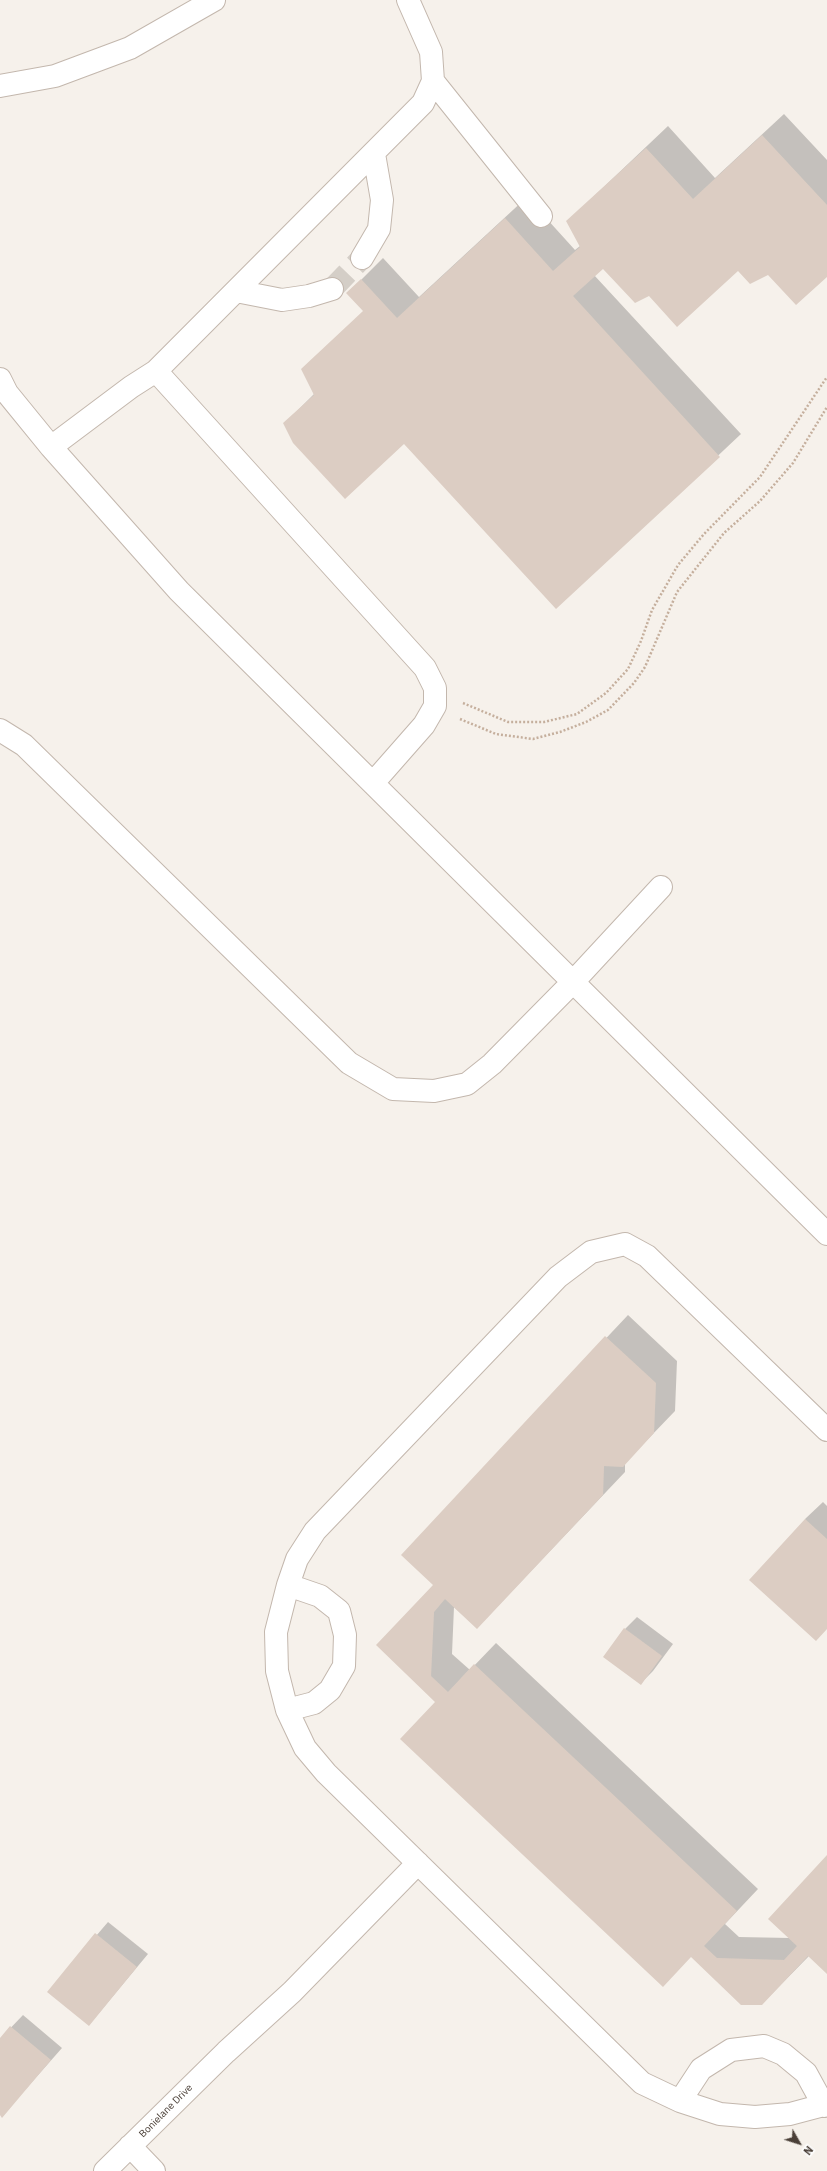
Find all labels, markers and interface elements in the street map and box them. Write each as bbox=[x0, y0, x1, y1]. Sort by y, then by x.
street label: Bonielane Drive bbox=[137, 2082, 195, 2140]
north arrow bbox=[779, 2123, 819, 2163]
text: N bbox=[800, 2143, 816, 2158]

